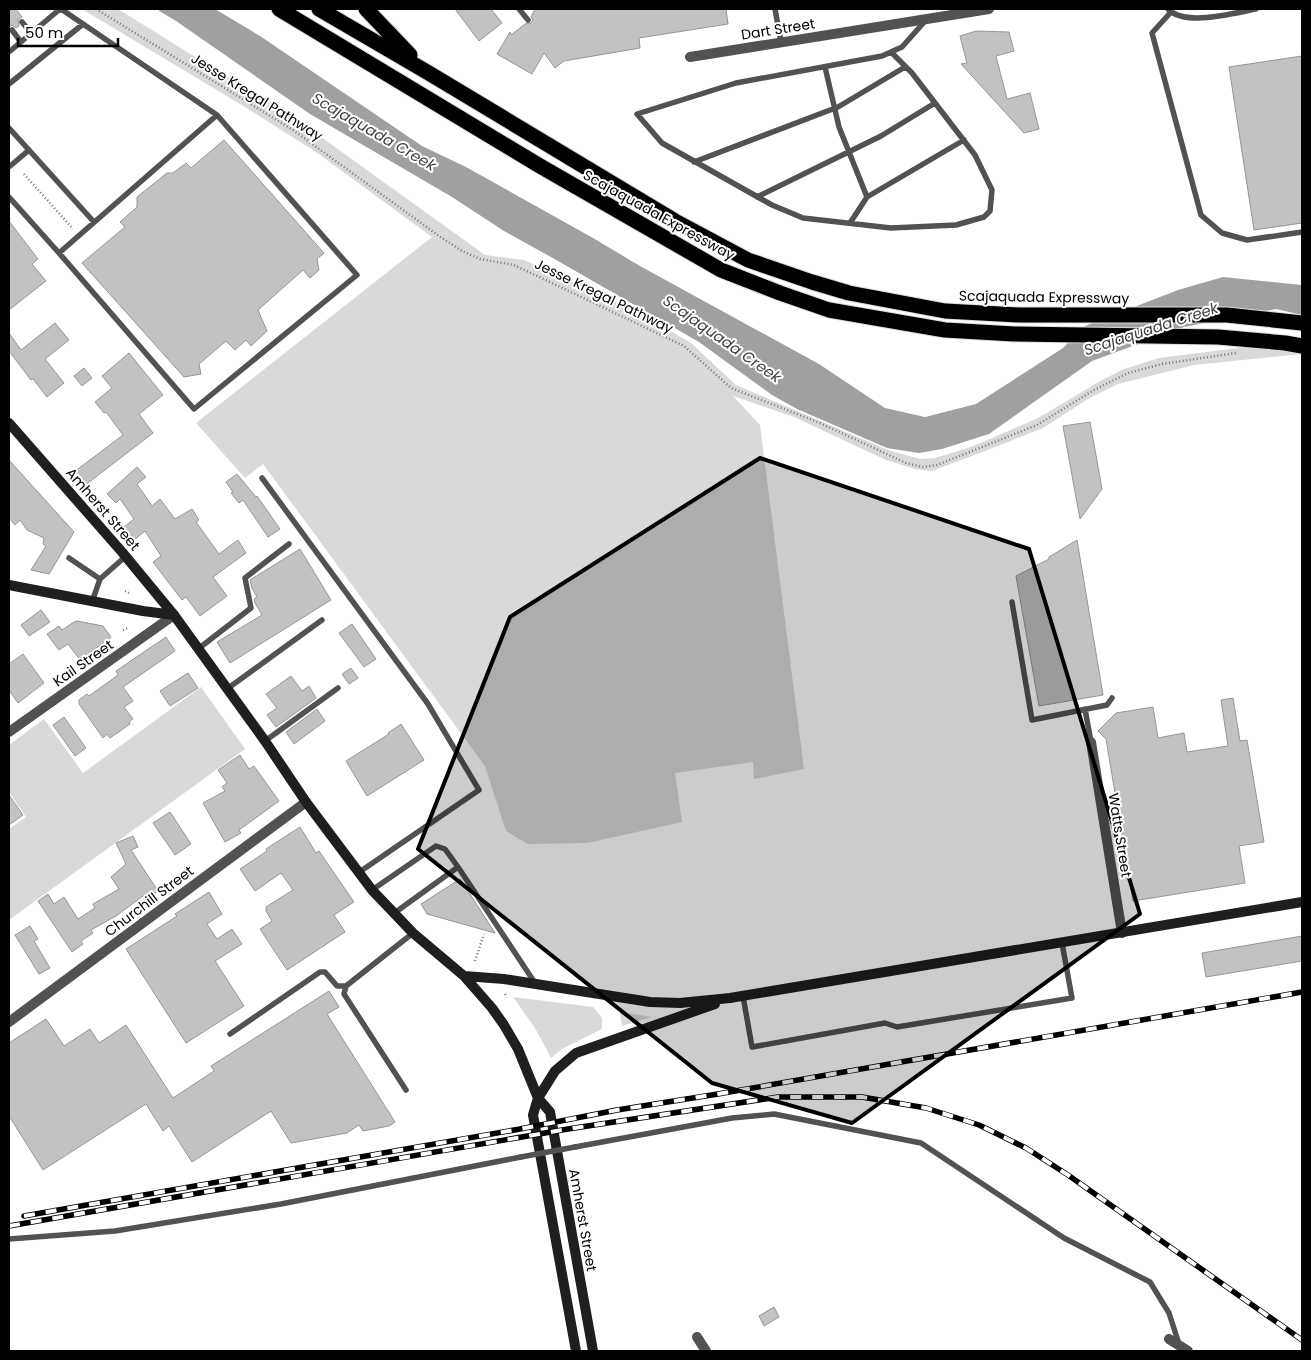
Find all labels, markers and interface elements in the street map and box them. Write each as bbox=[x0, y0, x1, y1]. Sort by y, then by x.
street label: Dart Street bbox=[740, 13, 816, 45]
scale bar bbox=[18, 15, 118, 47]
text: 50 m bbox=[25, 22, 63, 43]
street label: Jesse Kregal Pathway bbox=[187, 48, 327, 146]
water label: Scajaquada Creek bbox=[308, 87, 441, 176]
street label: Scajaquada Expressway bbox=[580, 165, 738, 265]
street label: Jesse Kregal Pathway bbox=[531, 254, 677, 338]
street label: Scajaquada Expressway bbox=[959, 286, 1129, 308]
water label: Scajaquada Creek bbox=[659, 290, 787, 388]
water label: Scajaquada Creek bbox=[1081, 297, 1222, 360]
street label: Amherst Street bbox=[61, 463, 145, 555]
street label: Kail Street bbox=[49, 635, 117, 691]
street label: Watts Street bbox=[1103, 791, 1137, 879]
street label: Churchill Street bbox=[100, 861, 198, 941]
street label: Amherst Street bbox=[564, 1167, 602, 1273]

